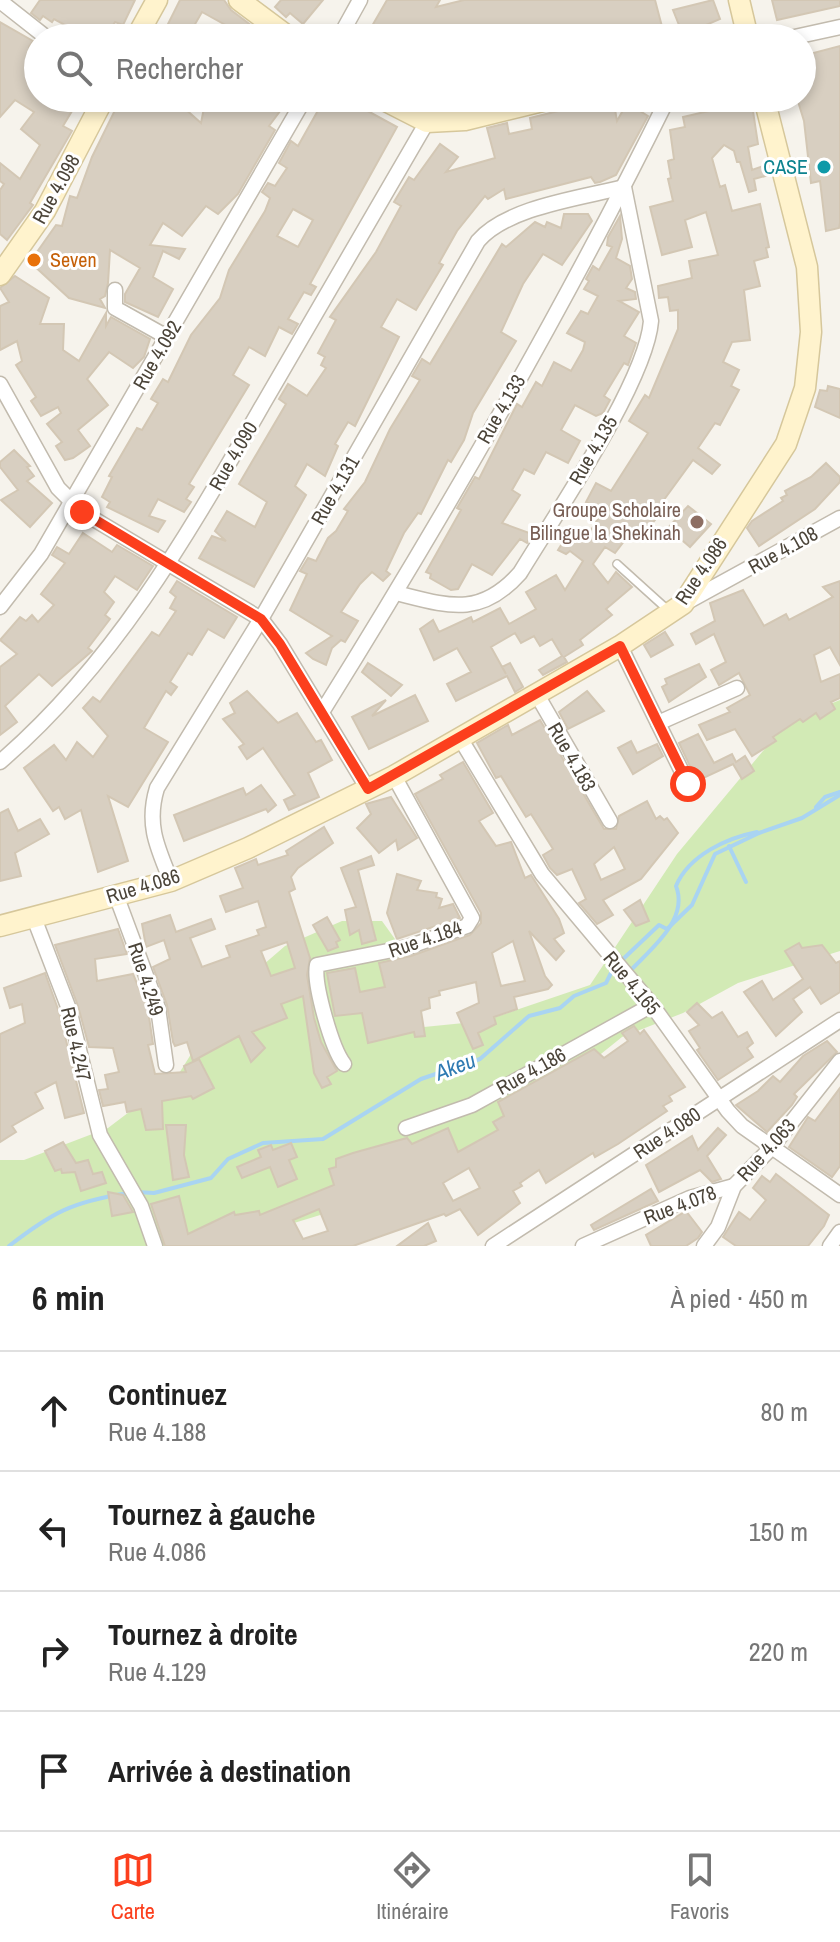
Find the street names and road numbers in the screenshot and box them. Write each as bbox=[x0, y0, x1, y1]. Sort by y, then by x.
street label: Rue 4.098 bbox=[25, 149, 86, 228]
street label: Rue 4.092 bbox=[126, 315, 187, 394]
street label: Rue 4.133 bbox=[470, 369, 531, 448]
street label: Rue 4.135 bbox=[562, 410, 623, 489]
street label: Rue 4.090 bbox=[202, 416, 263, 495]
street label: Rue 4.131 bbox=[304, 450, 365, 529]
street label: Rue 4.108 bbox=[743, 519, 822, 580]
street label: Rue 4.086 bbox=[668, 532, 733, 610]
street label: Rue 4.183 bbox=[542, 717, 603, 796]
street label: Rue 4.086 bbox=[103, 862, 183, 909]
street label: Rue 4.184 bbox=[385, 913, 465, 964]
street label: Rue 4.249 bbox=[122, 939, 171, 1019]
street label: Rue 4.165 bbox=[598, 945, 667, 1020]
street label: Rue 4.247 bbox=[55, 1004, 98, 1084]
street label: Rue 4.186 bbox=[491, 1040, 570, 1101]
street label: Rue 4.080 bbox=[628, 1100, 706, 1165]
street label: Rue 4.063 bbox=[730, 1113, 801, 1187]
street label: Rue 4.078 bbox=[640, 1178, 720, 1231]

